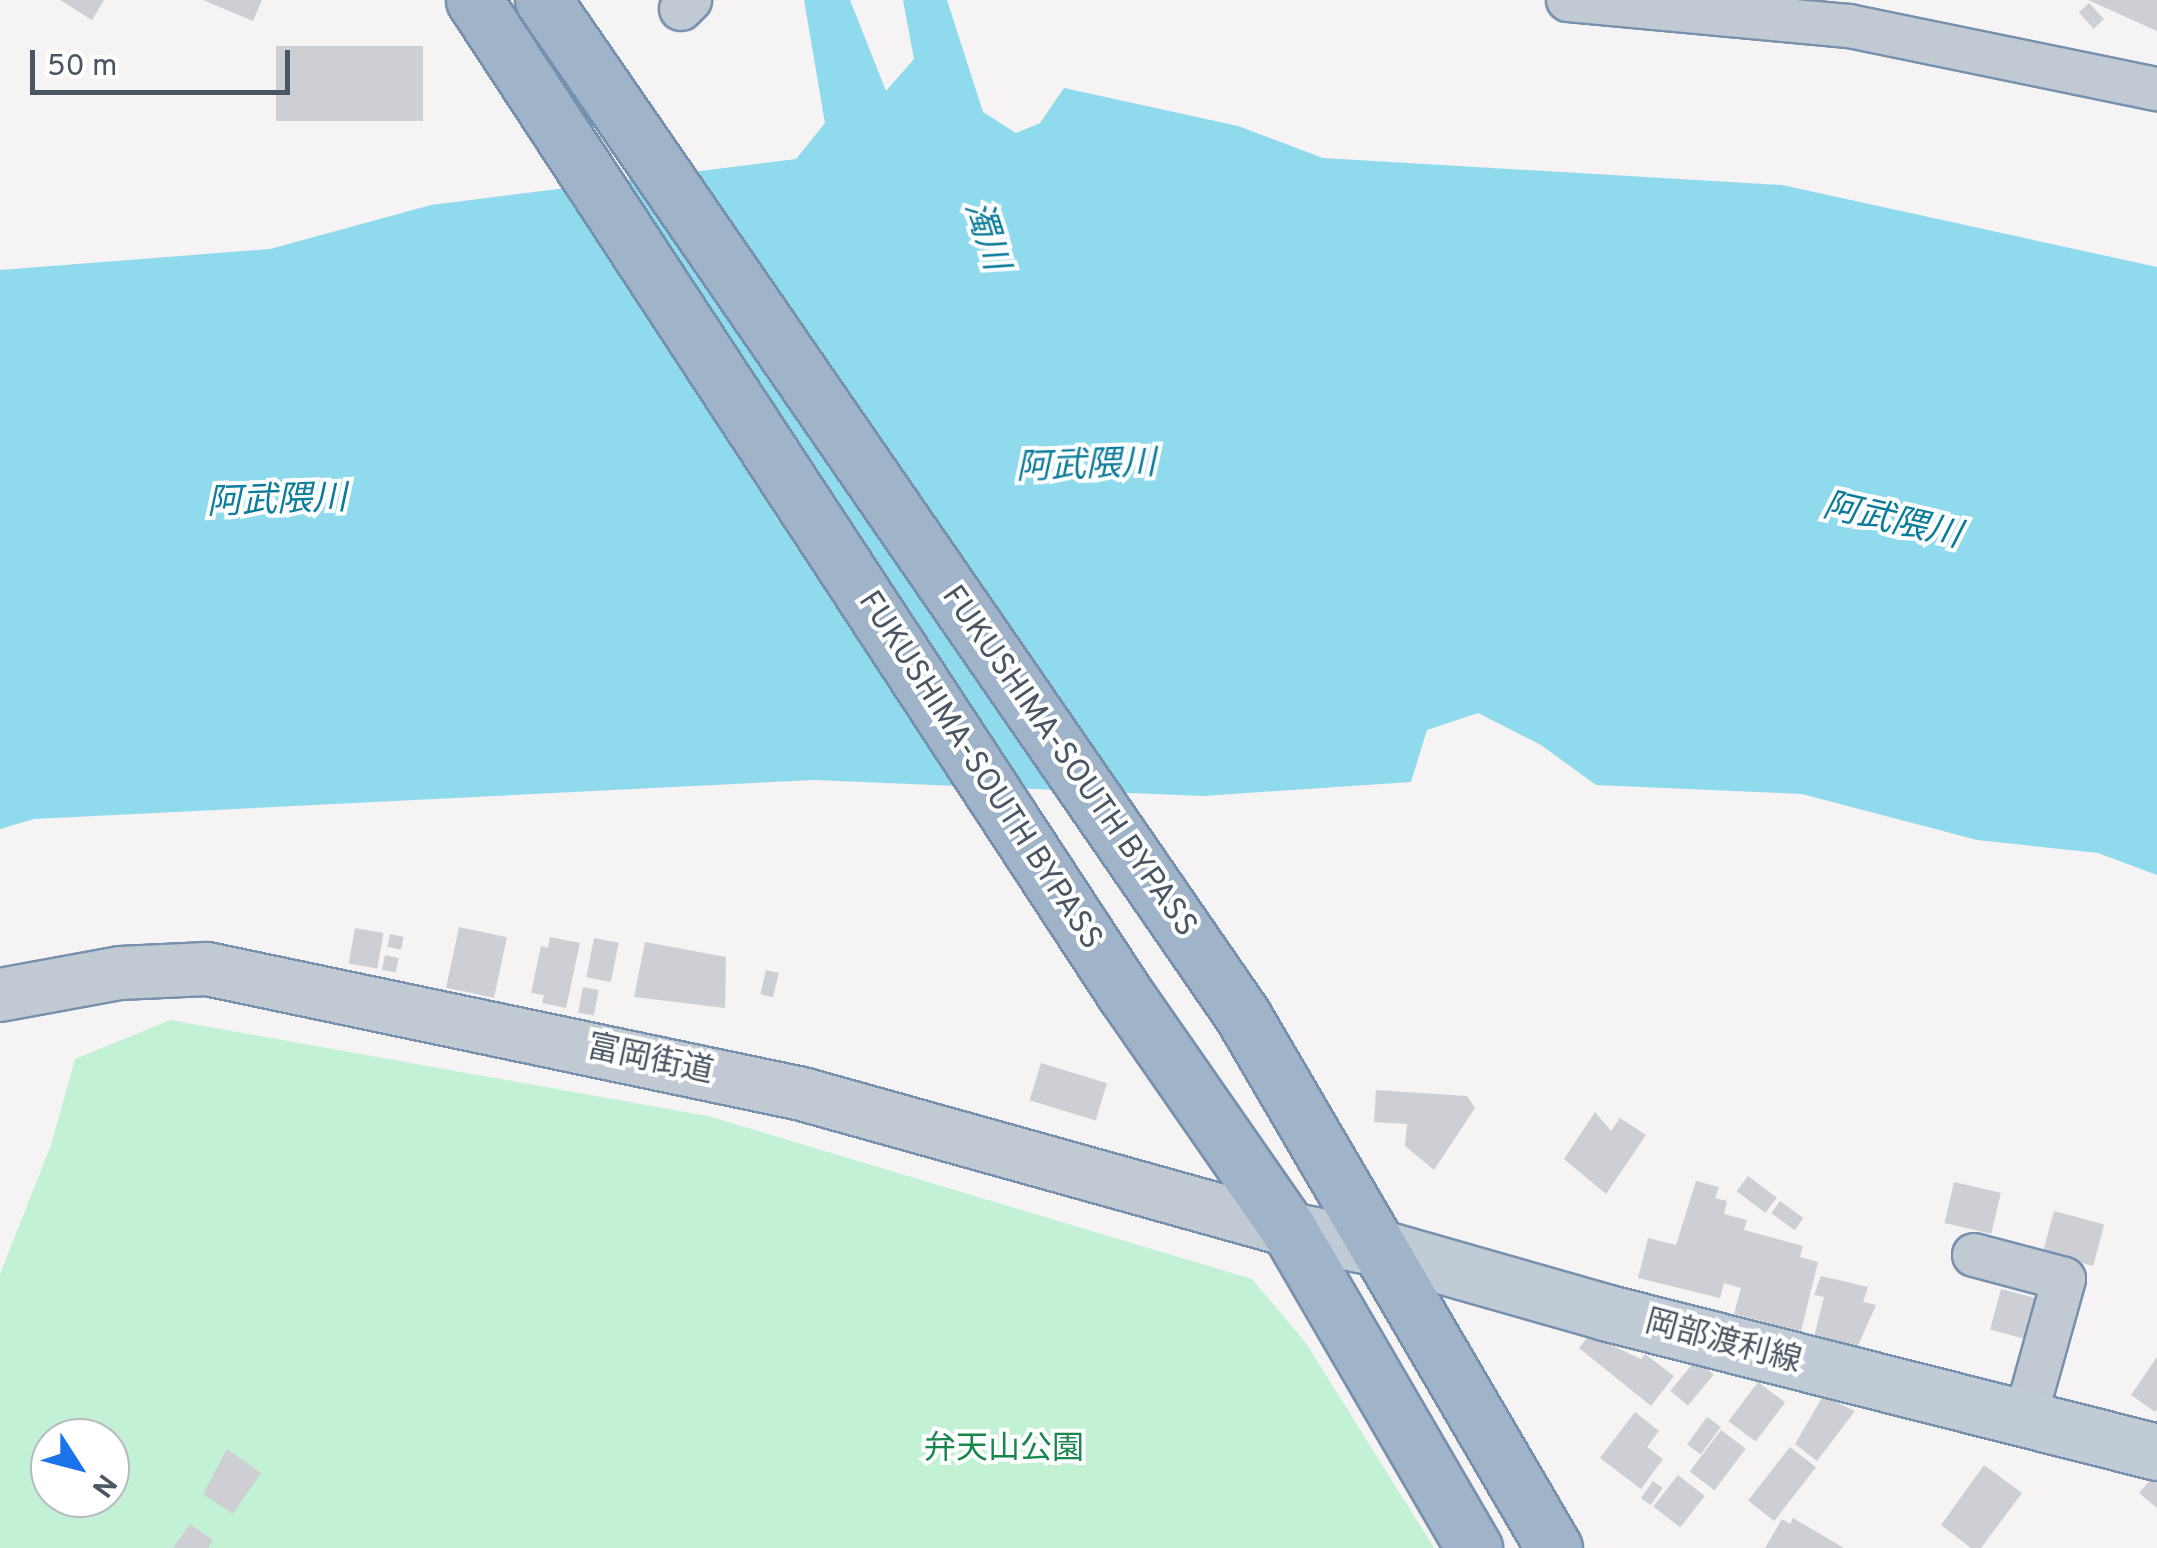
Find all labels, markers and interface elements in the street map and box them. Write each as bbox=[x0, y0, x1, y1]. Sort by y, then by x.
scale bar bbox=[35, 30, 295, 92]
text: 50 m bbox=[47, 49, 117, 86]
water label: 濁川 bbox=[954, 196, 1016, 276]
water label: 阿武隈川 bbox=[1015, 444, 1157, 490]
water label: 阿武隈川 bbox=[206, 479, 348, 525]
water label: 阿武隈川 bbox=[1819, 486, 1965, 558]
street label: FUKUSHIMA-SOUTH BYPASS bbox=[932, 579, 1204, 945]
street label: FUKUSHIMA-SOUTH BYPASS bbox=[849, 585, 1109, 957]
street label: 富岡街道 bbox=[583, 1029, 717, 1093]
street label: 岡部渡利線 bbox=[1641, 1304, 1805, 1382]
north arrow bbox=[30, 1418, 130, 1518]
park label: 弁天山公園 bbox=[924, 1431, 1084, 1469]
text: N bbox=[82, 1466, 123, 1503]

